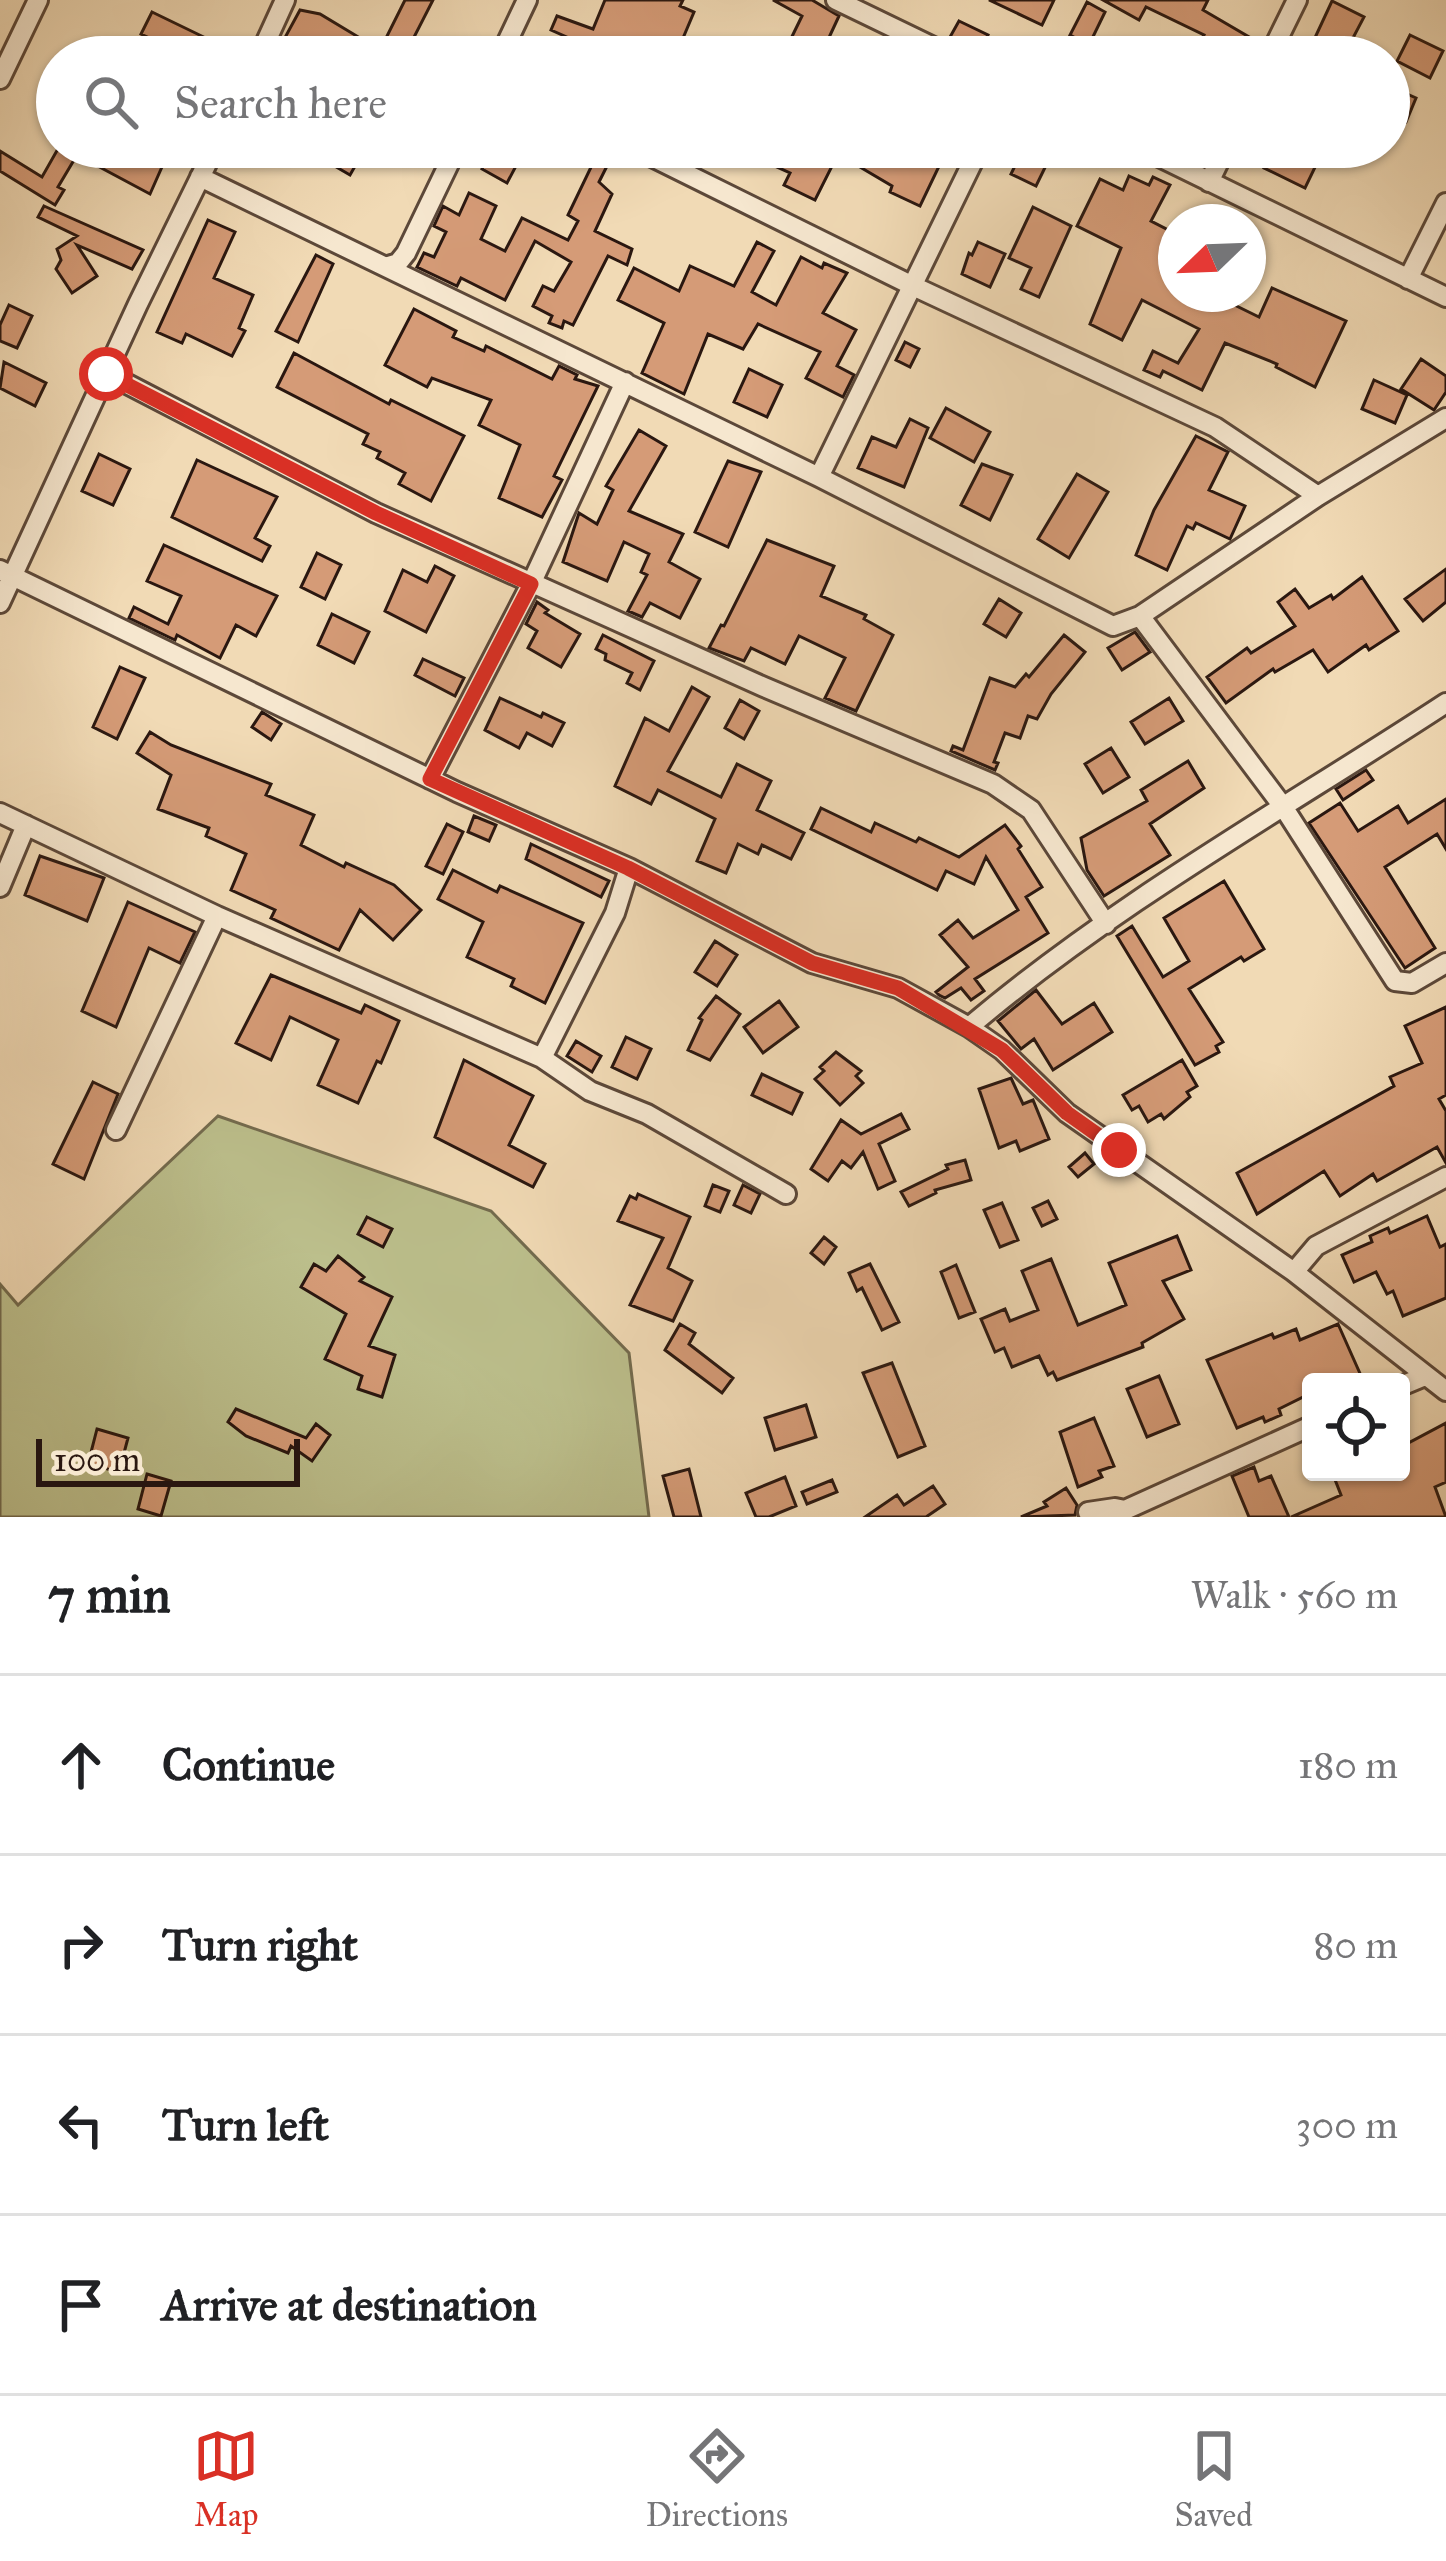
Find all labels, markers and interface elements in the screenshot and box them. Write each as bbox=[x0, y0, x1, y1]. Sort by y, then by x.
search box bbox=[36, 36, 1410, 168]
icon: search bbox=[78, 69, 144, 135]
text: Search here bbox=[174, 75, 387, 130]
north arrow bbox=[1158, 204, 1266, 312]
route start bbox=[79, 347, 133, 401]
route end bbox=[1092, 1123, 1146, 1177]
map controls bbox=[1302, 1373, 1410, 1481]
button: locate bbox=[1302, 1373, 1410, 1481]
scale bar bbox=[36, 1433, 300, 1486]
text: 100 m bbox=[54, 1440, 140, 1480]
text: 7 min bbox=[48, 1564, 171, 1626]
text: Walk · 560 m bbox=[1190, 1571, 1398, 1619]
icon: ahead bbox=[48, 1732, 114, 1798]
text: Continue bbox=[162, 1737, 335, 1792]
text: 180 m bbox=[1298, 1741, 1398, 1789]
icon: right bbox=[48, 1912, 114, 1978]
text: Turn right bbox=[162, 1917, 358, 1972]
text: 80 m bbox=[1313, 1921, 1398, 1969]
icon: left bbox=[48, 2092, 114, 2158]
text: Turn left bbox=[162, 2097, 329, 2152]
text: 300 m bbox=[1296, 2101, 1398, 2149]
icon: arrive bbox=[48, 2272, 114, 2338]
text: Arrive at destination bbox=[162, 2277, 537, 2332]
tab: Map bbox=[193, 2423, 259, 2535]
tab: Directions bbox=[646, 2423, 788, 2535]
tab: Saved bbox=[1174, 2423, 1253, 2535]

